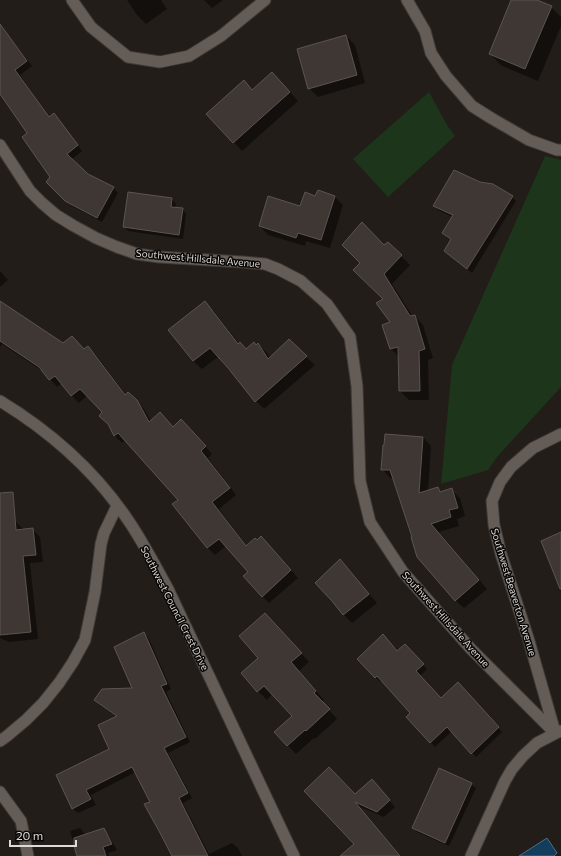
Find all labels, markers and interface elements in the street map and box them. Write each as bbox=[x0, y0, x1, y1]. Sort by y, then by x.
street label: Southwest Hillsdale Avenue bbox=[135, 247, 261, 269]
street label: Southwest Beaverton Avenue bbox=[489, 527, 539, 657]
street label: Southwest Council Crest Drive bbox=[138, 544, 212, 672]
street label: Southwest Hillsdale Avenue bbox=[400, 569, 492, 669]
scale bar bbox=[10, 822, 76, 848]
text: 20 m bbox=[16, 828, 43, 842]

